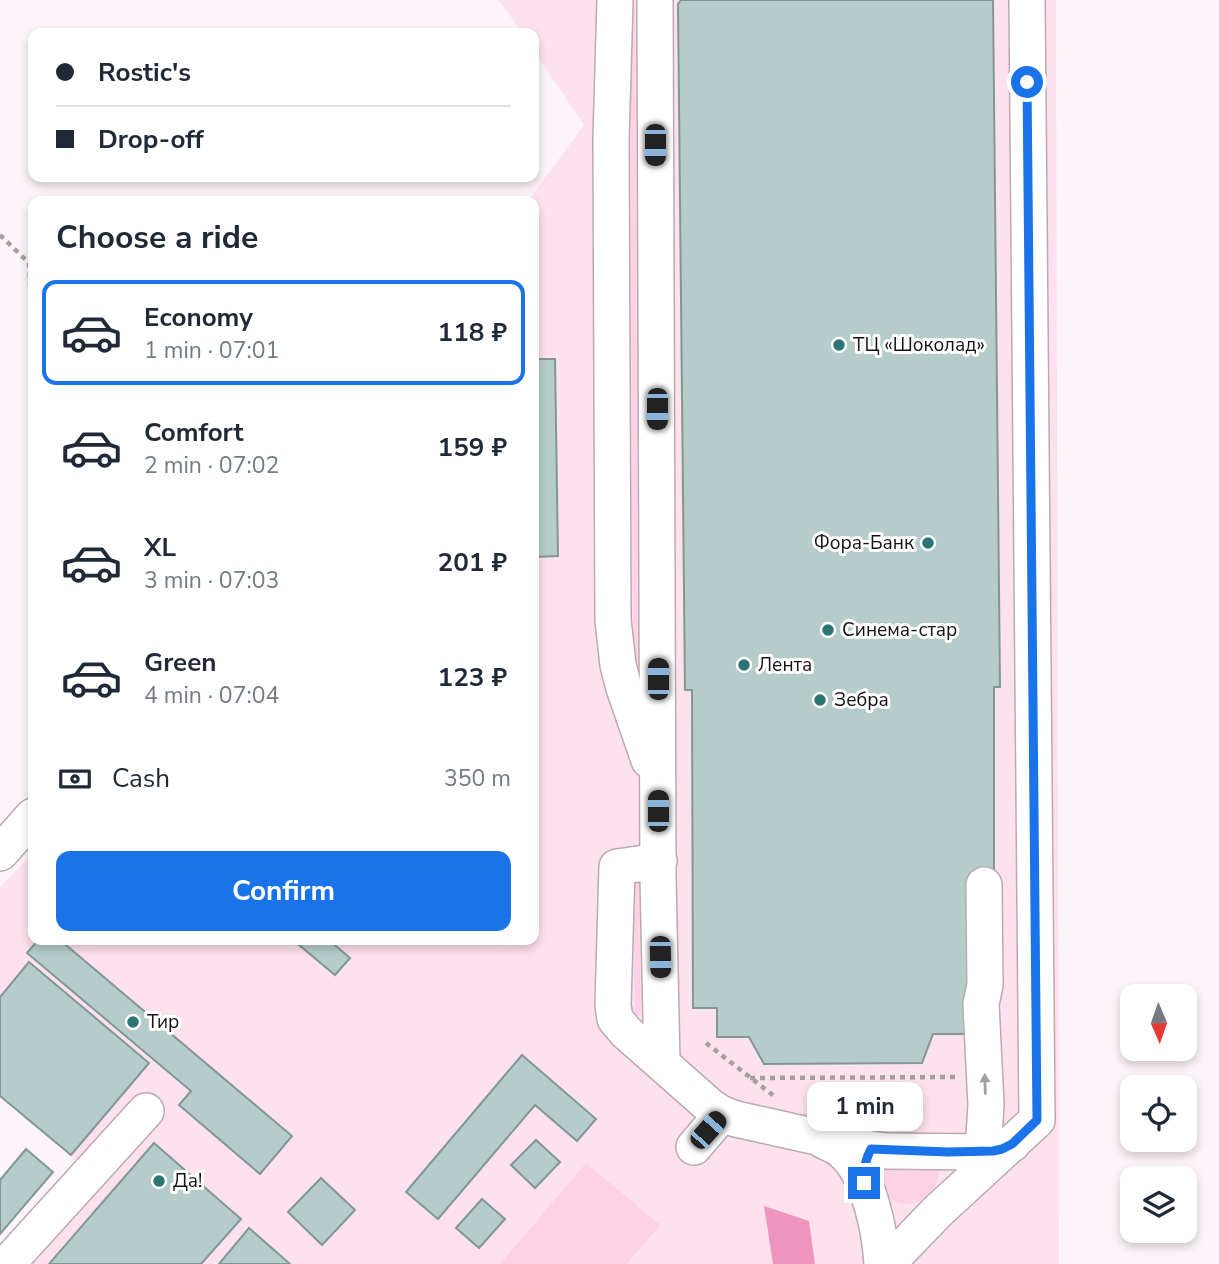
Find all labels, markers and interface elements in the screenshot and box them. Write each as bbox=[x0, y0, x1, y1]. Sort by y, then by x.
text: Rostic's bbox=[98, 55, 191, 90]
route start bbox=[1011, 66, 1043, 98]
text: Drop-off bbox=[98, 122, 204, 157]
car bbox=[645, 124, 666, 166]
text: Choose a ride bbox=[56, 216, 258, 259]
text: Economy bbox=[144, 300, 253, 335]
icon: car bbox=[60, 301, 123, 364]
text: 118 ₽ bbox=[438, 315, 507, 350]
place label: ТЦ «Шоколад» bbox=[853, 332, 985, 358]
text: 1 min · 07:01 bbox=[144, 335, 279, 366]
marker: ТЦ «Шоколад» bbox=[831, 337, 847, 353]
car bbox=[647, 388, 668, 430]
text: Comfort bbox=[144, 415, 244, 450]
icon: car bbox=[60, 416, 123, 479]
text: 159 ₽ bbox=[438, 430, 507, 465]
text: 2 min · 07:02 bbox=[144, 450, 279, 481]
text: XL bbox=[144, 530, 176, 565]
place label: Фора-Банк bbox=[814, 530, 914, 556]
icon: car bbox=[60, 531, 123, 594]
marker: Фора-Банк bbox=[920, 535, 936, 551]
text: 201 ₽ bbox=[438, 545, 507, 580]
text: 3 min · 07:03 bbox=[144, 565, 279, 596]
place label: Синема-стар bbox=[842, 617, 957, 643]
marker: Синема-стар bbox=[820, 622, 836, 638]
text: Green bbox=[144, 645, 217, 680]
icon: car bbox=[60, 646, 123, 709]
place label: Лента bbox=[758, 652, 812, 678]
marker: Лента bbox=[736, 657, 752, 673]
car bbox=[648, 658, 669, 700]
text: 123 ₽ bbox=[438, 660, 507, 695]
text: 4 min · 07:04 bbox=[144, 680, 279, 711]
place label: Зебра bbox=[834, 687, 889, 713]
marker: Зебра bbox=[812, 692, 828, 708]
icon: cash bbox=[56, 760, 94, 798]
text: Cash bbox=[112, 761, 170, 796]
text: 350 m bbox=[444, 763, 511, 794]
car bbox=[648, 790, 669, 832]
button: Confirm bbox=[56, 851, 511, 931]
car bbox=[650, 936, 671, 978]
north arrow bbox=[1120, 984, 1197, 1060]
map controls bbox=[1120, 984, 1197, 1243]
place label: Тир bbox=[147, 1009, 179, 1035]
marker: Тир bbox=[125, 1014, 141, 1030]
one-way arrow bbox=[979, 1073, 990, 1095]
button: locate bbox=[1120, 1075, 1197, 1152]
callout: 1 min bbox=[806, 1082, 922, 1130]
text: 1 min bbox=[835, 1091, 895, 1122]
car bbox=[687, 1107, 730, 1153]
button: layers bbox=[1120, 1166, 1197, 1243]
route end bbox=[848, 1167, 880, 1199]
place label: Да! bbox=[173, 1168, 202, 1194]
marker: Да! bbox=[151, 1173, 167, 1189]

